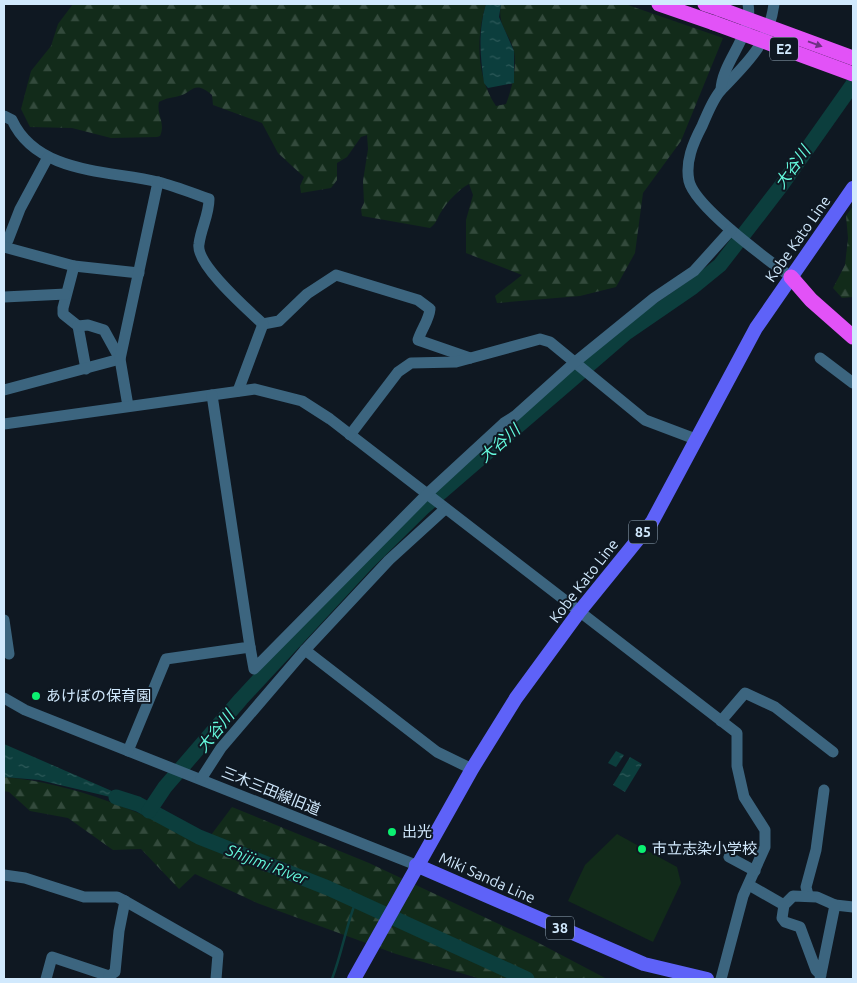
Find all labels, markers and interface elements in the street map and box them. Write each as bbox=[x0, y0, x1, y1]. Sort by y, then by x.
road number: E2 bbox=[770, 38, 798, 61]
one-way arrow bbox=[808, 40, 823, 48]
water label: 大谷川 bbox=[771, 141, 815, 192]
street label: Kobe Kato Line bbox=[762, 192, 834, 285]
water label: 大谷川 bbox=[475, 419, 525, 466]
road number: 85 bbox=[629, 520, 657, 544]
street label: Kobe Kato Line bbox=[546, 536, 621, 626]
place label: あけぼの保育園 bbox=[46, 687, 151, 704]
marker: あけぼの保育園 bbox=[30, 690, 42, 702]
water label: 大谷川 bbox=[193, 705, 238, 755]
street label: 三木三田線旧道 bbox=[219, 763, 323, 818]
place label: 出光 bbox=[402, 823, 432, 840]
marker: 出光 bbox=[386, 826, 398, 838]
water label: Shijimi River bbox=[223, 840, 311, 888]
place label: 市立志染小学校 bbox=[652, 840, 757, 857]
marker: 市立志染小学校 bbox=[636, 843, 648, 855]
street label: Miki Sanda Line bbox=[436, 849, 538, 906]
road number: 38 bbox=[546, 916, 574, 940]

